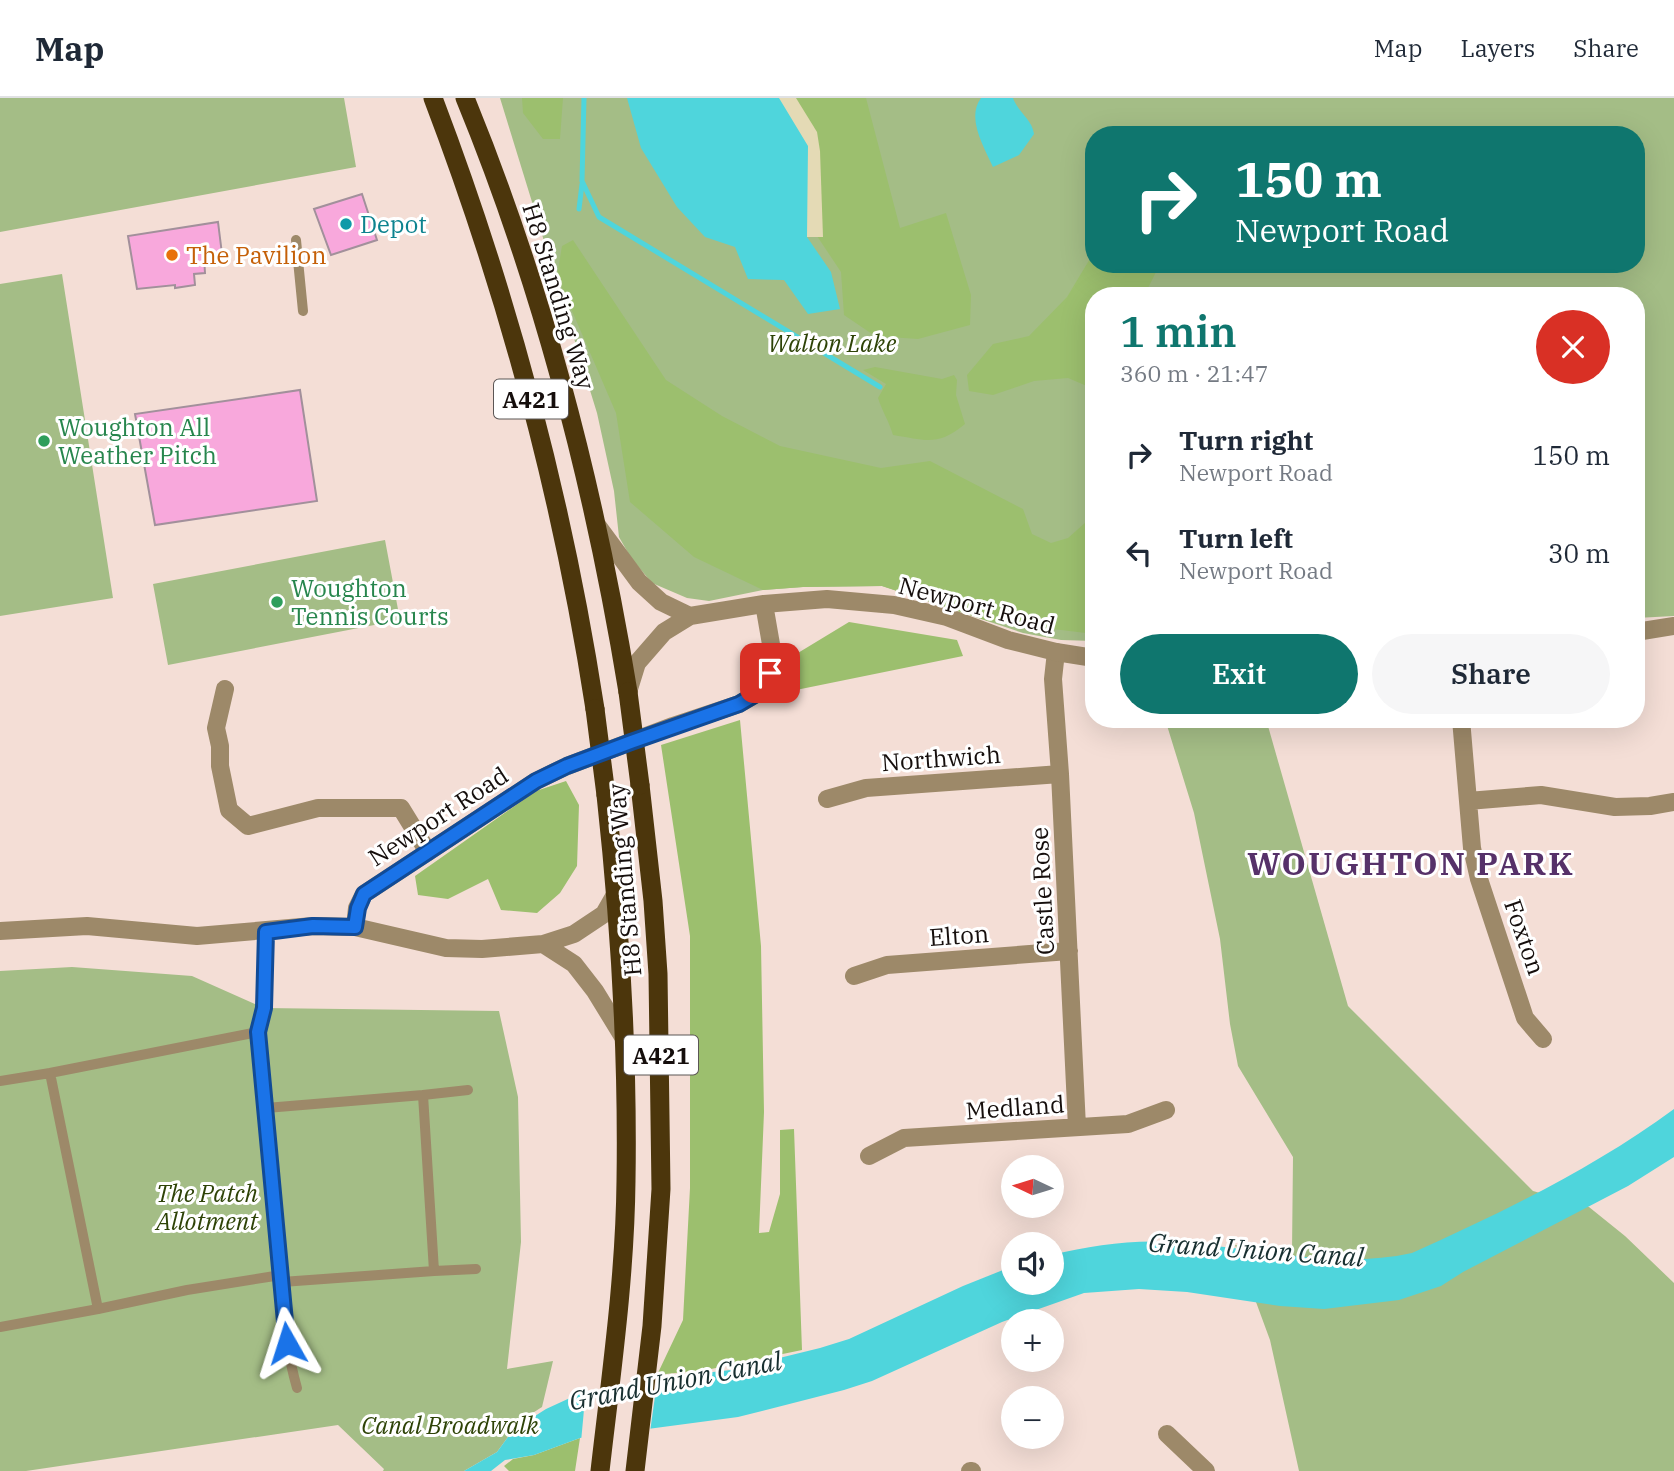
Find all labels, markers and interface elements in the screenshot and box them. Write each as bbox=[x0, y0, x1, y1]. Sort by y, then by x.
text: Map bbox=[35, 27, 104, 70]
text: Map bbox=[1374, 32, 1422, 64]
text: Layers bbox=[1460, 32, 1535, 64]
text: Share bbox=[1573, 32, 1639, 64]
text: 150 m bbox=[1235, 147, 1382, 210]
icon: right bbox=[1120, 154, 1211, 245]
street label: H8 Standing Way bbox=[515, 199, 603, 393]
place label: Depot bbox=[360, 208, 427, 240]
text: Newport Road bbox=[1235, 209, 1449, 251]
marker: Depot bbox=[338, 216, 354, 232]
place label: The Pavilion bbox=[186, 239, 327, 271]
marker: The Pavilion bbox=[164, 247, 180, 263]
text: 1 min bbox=[1120, 304, 1237, 359]
button: close bbox=[1536, 310, 1610, 384]
park label: Walton Lake bbox=[768, 327, 897, 359]
text: 360 m · 21:47 bbox=[1120, 358, 1269, 388]
road number: A421 bbox=[494, 380, 568, 418]
place label: Woughton All Weather Pitch bbox=[58, 411, 217, 471]
text: Turn right bbox=[1179, 423, 1313, 457]
marker: Woughton All Weather Pitch bbox=[36, 433, 52, 449]
icon: right bbox=[1120, 436, 1158, 474]
text: 150 m bbox=[1532, 438, 1610, 472]
text: Newport Road bbox=[1179, 457, 1333, 487]
text: Turn left bbox=[1179, 521, 1293, 555]
icon: left bbox=[1120, 534, 1158, 572]
text: 30 m bbox=[1548, 536, 1610, 570]
text: Newport Road bbox=[1179, 555, 1333, 585]
street label: Newport Road bbox=[895, 569, 1059, 641]
place label: Woughton Tennis Courts bbox=[291, 572, 449, 632]
marker: Woughton Tennis Courts bbox=[269, 594, 285, 610]
button: Exit bbox=[1120, 634, 1358, 714]
button: Share bbox=[1372, 634, 1610, 714]
pin bbox=[740, 643, 800, 703]
icon: arrive bbox=[751, 654, 789, 692]
street label: Northwich bbox=[880, 738, 1002, 778]
street label: Newport Road bbox=[362, 759, 514, 873]
street label: H8 Standing Way bbox=[600, 782, 648, 978]
street label: Castle Rose bbox=[1023, 826, 1061, 956]
district label: WOUGHTON PARK bbox=[1247, 842, 1575, 884]
street label: Foxton bbox=[1497, 895, 1553, 979]
street label: Elton bbox=[928, 917, 990, 953]
road number: A421 bbox=[624, 1036, 698, 1074]
street label: Medland bbox=[965, 1088, 1065, 1126]
north arrow bbox=[1001, 1155, 1064, 1218]
map controls bbox=[1001, 1155, 1064, 1449]
park label: The Patch Allotment bbox=[154, 1177, 259, 1237]
water label: Grand Union Canal bbox=[1147, 1225, 1365, 1274]
button: sound bbox=[1001, 1232, 1064, 1295]
position arrow bbox=[250, 1306, 324, 1380]
button: + bbox=[1001, 1309, 1064, 1372]
water label: Grand Union Canal bbox=[566, 1343, 785, 1417]
button: − bbox=[1001, 1386, 1064, 1449]
park label: Canal Broadwalk bbox=[361, 1409, 539, 1441]

